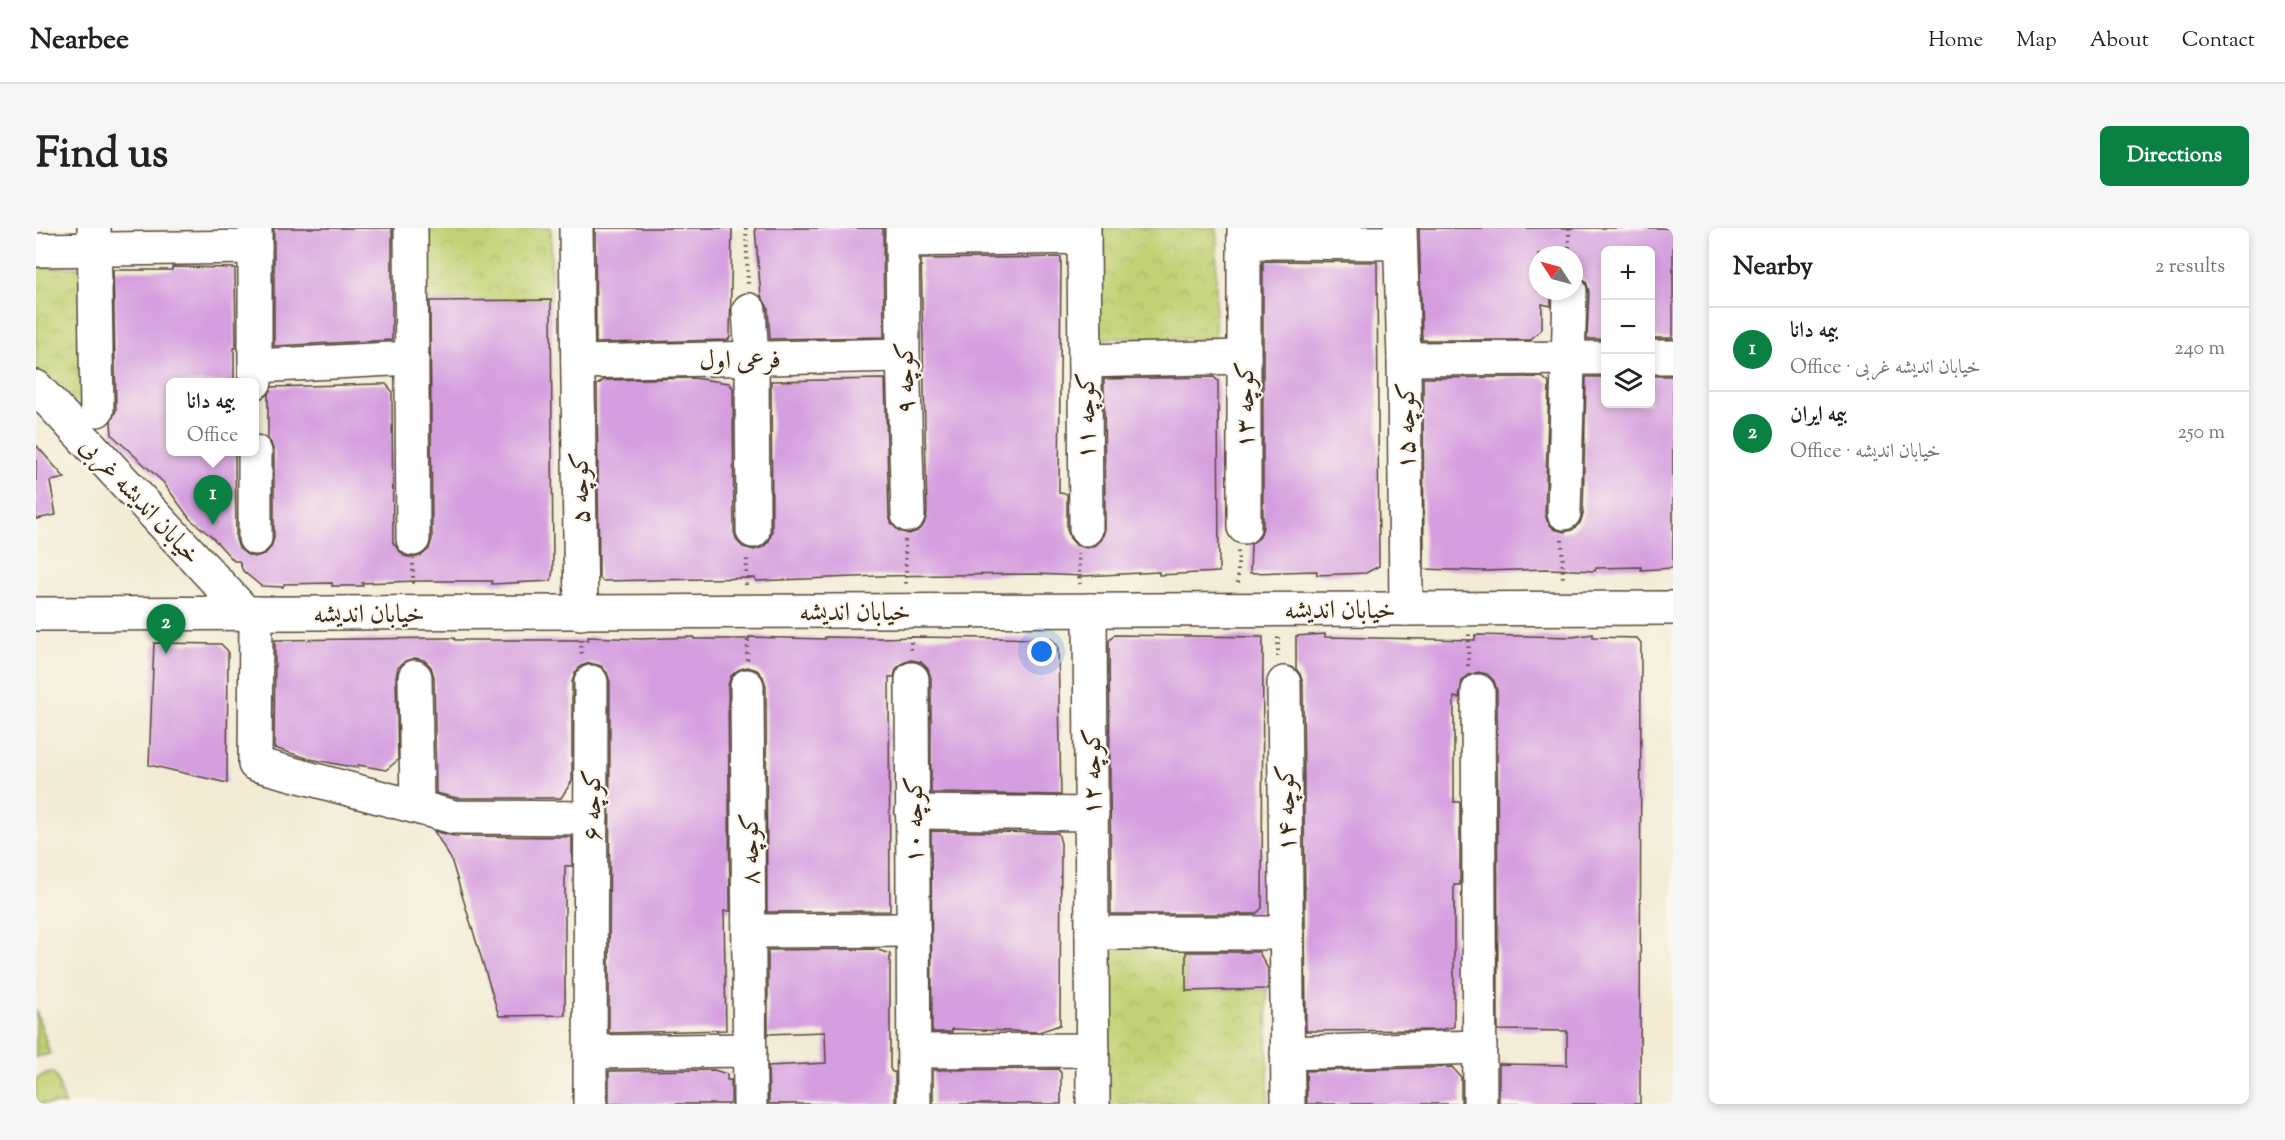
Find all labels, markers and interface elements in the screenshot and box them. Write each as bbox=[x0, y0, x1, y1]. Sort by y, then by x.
text: Nearbee bbox=[30, 21, 129, 61]
text: Home bbox=[1928, 26, 1983, 56]
text: Map bbox=[2016, 26, 2057, 56]
text: About bbox=[2090, 26, 2149, 56]
text: Contact bbox=[2182, 26, 2255, 56]
text: Find us bbox=[36, 126, 168, 186]
button: Directions bbox=[2100, 126, 2249, 186]
north arrow bbox=[1529, 246, 1583, 300]
map controls bbox=[1601, 246, 1655, 408]
button: + bbox=[1601, 246, 1655, 300]
text: Nearby bbox=[1733, 249, 1813, 286]
text: 2 results bbox=[2155, 253, 2225, 282]
button: − bbox=[1601, 300, 1655, 354]
text: بیمه دانا bbox=[1790, 316, 1838, 348]
text: 1 bbox=[1749, 335, 1756, 364]
text: 240 m bbox=[2174, 335, 2225, 364]
street label: کوچه ۹ bbox=[887, 341, 926, 415]
street label: فرعی اول bbox=[699, 342, 781, 381]
button: layers bbox=[1601, 354, 1655, 408]
text: Office · خیابان اندیشه غربی bbox=[1790, 354, 1981, 383]
street label: کوچه ۱۳ bbox=[1228, 361, 1265, 449]
street label: کوچه ۱۱ bbox=[1069, 372, 1106, 460]
popup bbox=[166, 378, 259, 456]
street label: کوچه ۱۵ bbox=[1389, 382, 1426, 470]
text: بیمه دانا bbox=[187, 387, 235, 419]
text: بیمه ایران bbox=[1790, 400, 1847, 432]
text: 2 bbox=[1748, 419, 1757, 448]
text: 250 m bbox=[2177, 419, 2225, 448]
text: Office bbox=[187, 422, 238, 451]
street label: خیابان اندیشه غربی bbox=[70, 429, 208, 574]
text: Office · خیابان اندیشه bbox=[1790, 438, 1941, 467]
street label: کوچه ۵ bbox=[562, 451, 601, 525]
pin: 1 bbox=[194, 476, 232, 525]
street label: خیابان اندیشه bbox=[1284, 593, 1396, 630]
street label: خیابان اندیشه bbox=[799, 595, 911, 632]
street label: خیابان اندیشه bbox=[313, 597, 425, 634]
pin: 2 bbox=[146, 604, 186, 654]
your location bbox=[1027, 637, 1056, 666]
street label: کوچه ۱۲ bbox=[1075, 728, 1112, 816]
street label: کوچه ۱۴ bbox=[1268, 764, 1307, 852]
street label: کوچه ۶ bbox=[575, 769, 612, 841]
street label: کوچه ۱۰ bbox=[897, 776, 934, 864]
street label: کوچه ۸ bbox=[732, 812, 771, 886]

